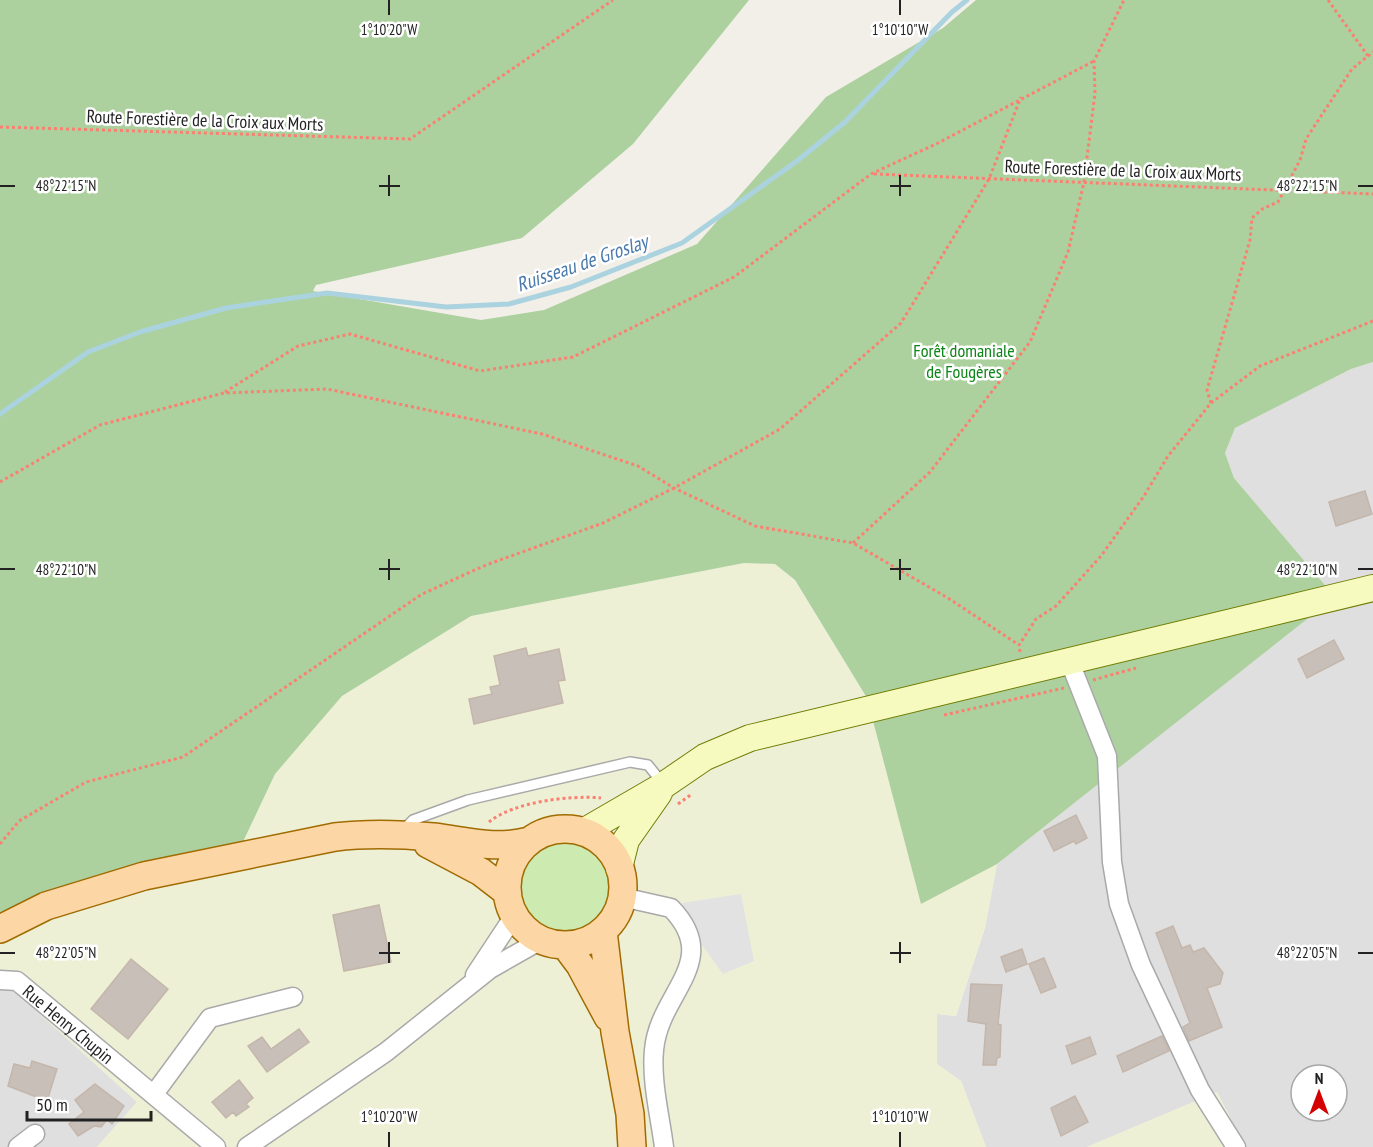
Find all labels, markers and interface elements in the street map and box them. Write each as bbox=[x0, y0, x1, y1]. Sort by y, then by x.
text: 1°10'20"W bbox=[361, 20, 417, 39]
text: 1°10'10"W bbox=[872, 20, 928, 39]
street label: Route Forestière de la Croix aux Morts bbox=[86, 104, 324, 136]
street label: Route Forestière de la Croix aux Morts bbox=[1004, 154, 1242, 186]
text: 48°22'15"N bbox=[36, 176, 96, 195]
text: 48°22'15"N bbox=[1277, 176, 1337, 195]
water label: Ruisseau de Groslay bbox=[513, 228, 654, 298]
park label: Forêt domaniale de Fougères bbox=[913, 339, 1015, 383]
text: 48°22'10"N bbox=[36, 560, 96, 579]
text: 48°22'10"N bbox=[1277, 560, 1337, 579]
text: 48°22'05"N bbox=[36, 943, 96, 962]
text: 48°22'05"N bbox=[1277, 943, 1337, 962]
street label: Rue Henry Chupin bbox=[18, 979, 119, 1068]
north arrow bbox=[1289, 1063, 1349, 1123]
text: N bbox=[1315, 1068, 1323, 1088]
scale bar bbox=[27, 1084, 152, 1122]
text: 50 m bbox=[36, 1093, 68, 1116]
text: 1°10'20"W bbox=[361, 1107, 417, 1126]
text: 1°10'10"W bbox=[872, 1107, 928, 1126]

